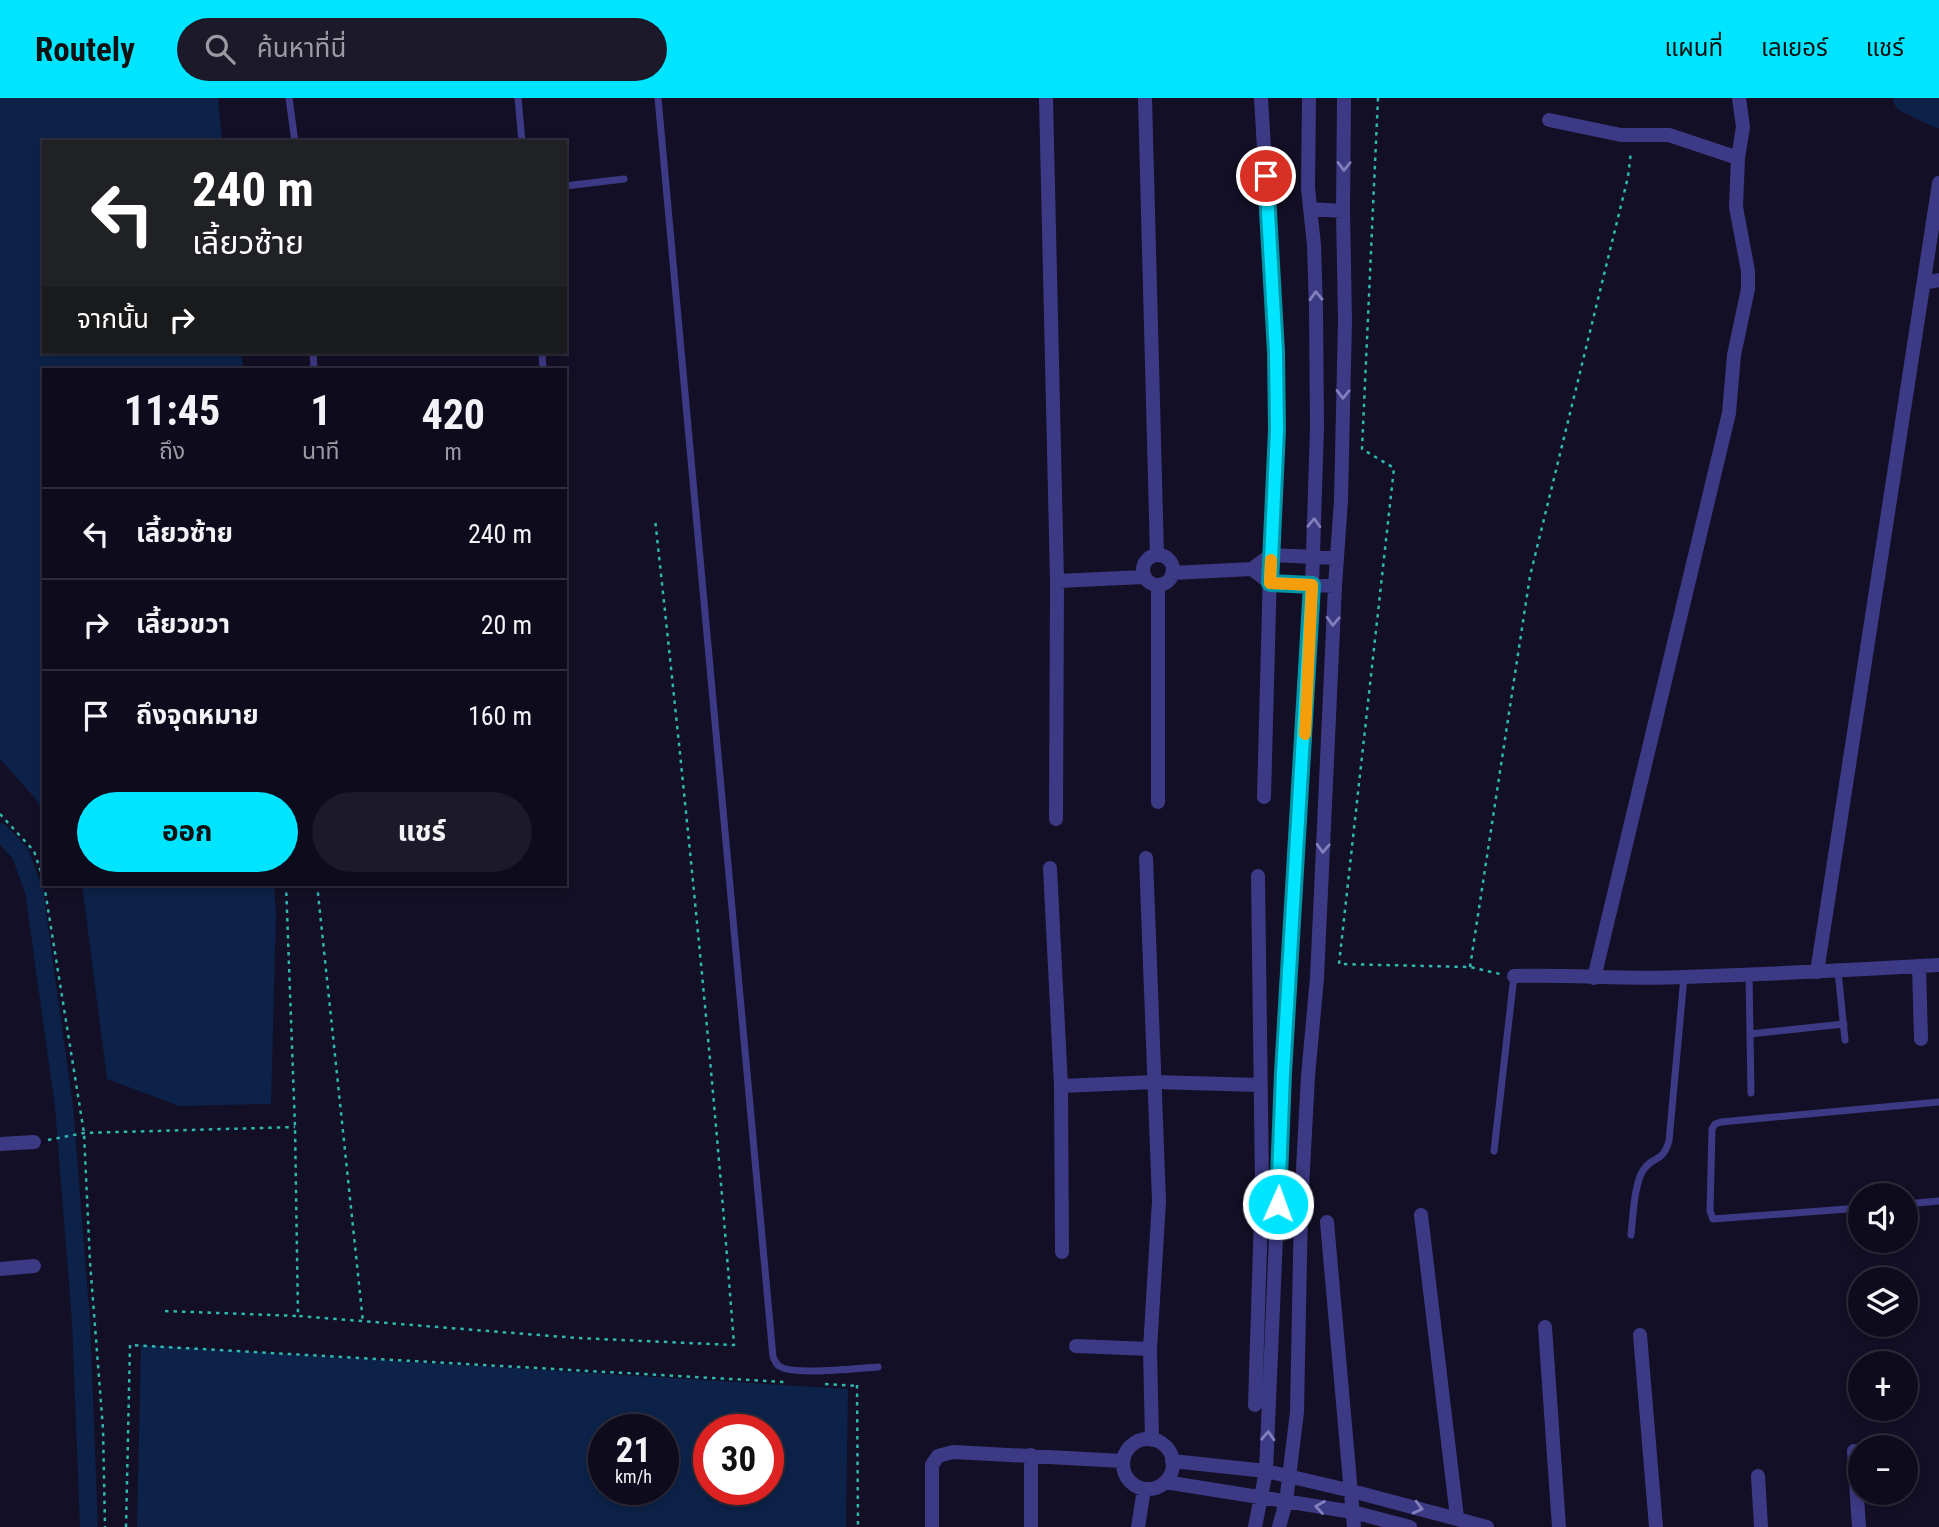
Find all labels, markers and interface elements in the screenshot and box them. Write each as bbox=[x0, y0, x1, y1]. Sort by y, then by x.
search box bbox=[177, 18, 667, 81]
text: Routely bbox=[35, 30, 135, 69]
icon: search bbox=[201, 30, 239, 68]
text: ค้นหาที่นี่ bbox=[257, 33, 346, 63]
text: แผนที่ bbox=[1665, 34, 1723, 62]
text: เลเยอร์ bbox=[1761, 34, 1828, 62]
text: แชร์ bbox=[1866, 34, 1904, 62]
pin bbox=[1236, 146, 1296, 206]
icon: arrive bbox=[1247, 157, 1285, 195]
text: 240 m bbox=[192, 161, 314, 218]
one-way arrow bbox=[1336, 161, 1352, 172]
icon: left bbox=[77, 168, 168, 259]
text: เลี้ยวซ้าย bbox=[192, 224, 304, 262]
one-way arrow bbox=[1308, 290, 1323, 301]
icon: right bbox=[163, 301, 201, 339]
text: จากนั้น bbox=[77, 304, 149, 334]
text: 11:45 bbox=[124, 386, 220, 435]
text: 1 bbox=[310, 386, 331, 435]
one-way arrow bbox=[1336, 388, 1351, 399]
text: 420 bbox=[421, 390, 485, 439]
text: ถึง bbox=[159, 438, 185, 465]
text: นาที bbox=[302, 438, 340, 465]
text: m bbox=[445, 439, 462, 466]
icon: left bbox=[77, 515, 115, 553]
one-way arrow bbox=[1306, 517, 1322, 528]
text: เลี้ยวซ้าย bbox=[136, 518, 233, 548]
text: 240 m bbox=[468, 519, 532, 549]
icon: right bbox=[77, 606, 115, 644]
text: เลี้ยวขวา bbox=[136, 609, 230, 639]
text: 20 m bbox=[481, 610, 532, 640]
one-way arrow bbox=[1326, 615, 1341, 626]
icon: arrive bbox=[77, 697, 115, 735]
text: ถึงจุดหมาย bbox=[136, 700, 259, 730]
text: 160 m bbox=[468, 701, 532, 731]
button: ออก bbox=[77, 792, 298, 872]
button: แชร์ bbox=[312, 792, 532, 872]
one-way arrow bbox=[1316, 843, 1331, 854]
position arrow bbox=[1241, 1167, 1315, 1241]
map controls bbox=[1848, 1183, 1918, 1505]
button: sound bbox=[1848, 1183, 1918, 1253]
button: layers bbox=[1848, 1267, 1918, 1337]
button: + bbox=[1848, 1351, 1918, 1421]
speed limit sign: 30 bbox=[693, 1414, 784, 1505]
text: 21 bbox=[616, 1430, 651, 1471]
one-way arrow bbox=[1261, 1430, 1276, 1441]
button: − bbox=[1848, 1435, 1918, 1505]
text: km/h bbox=[615, 1466, 652, 1487]
one-way arrow bbox=[1314, 1500, 1326, 1515]
one-way arrow bbox=[1412, 1500, 1424, 1514]

